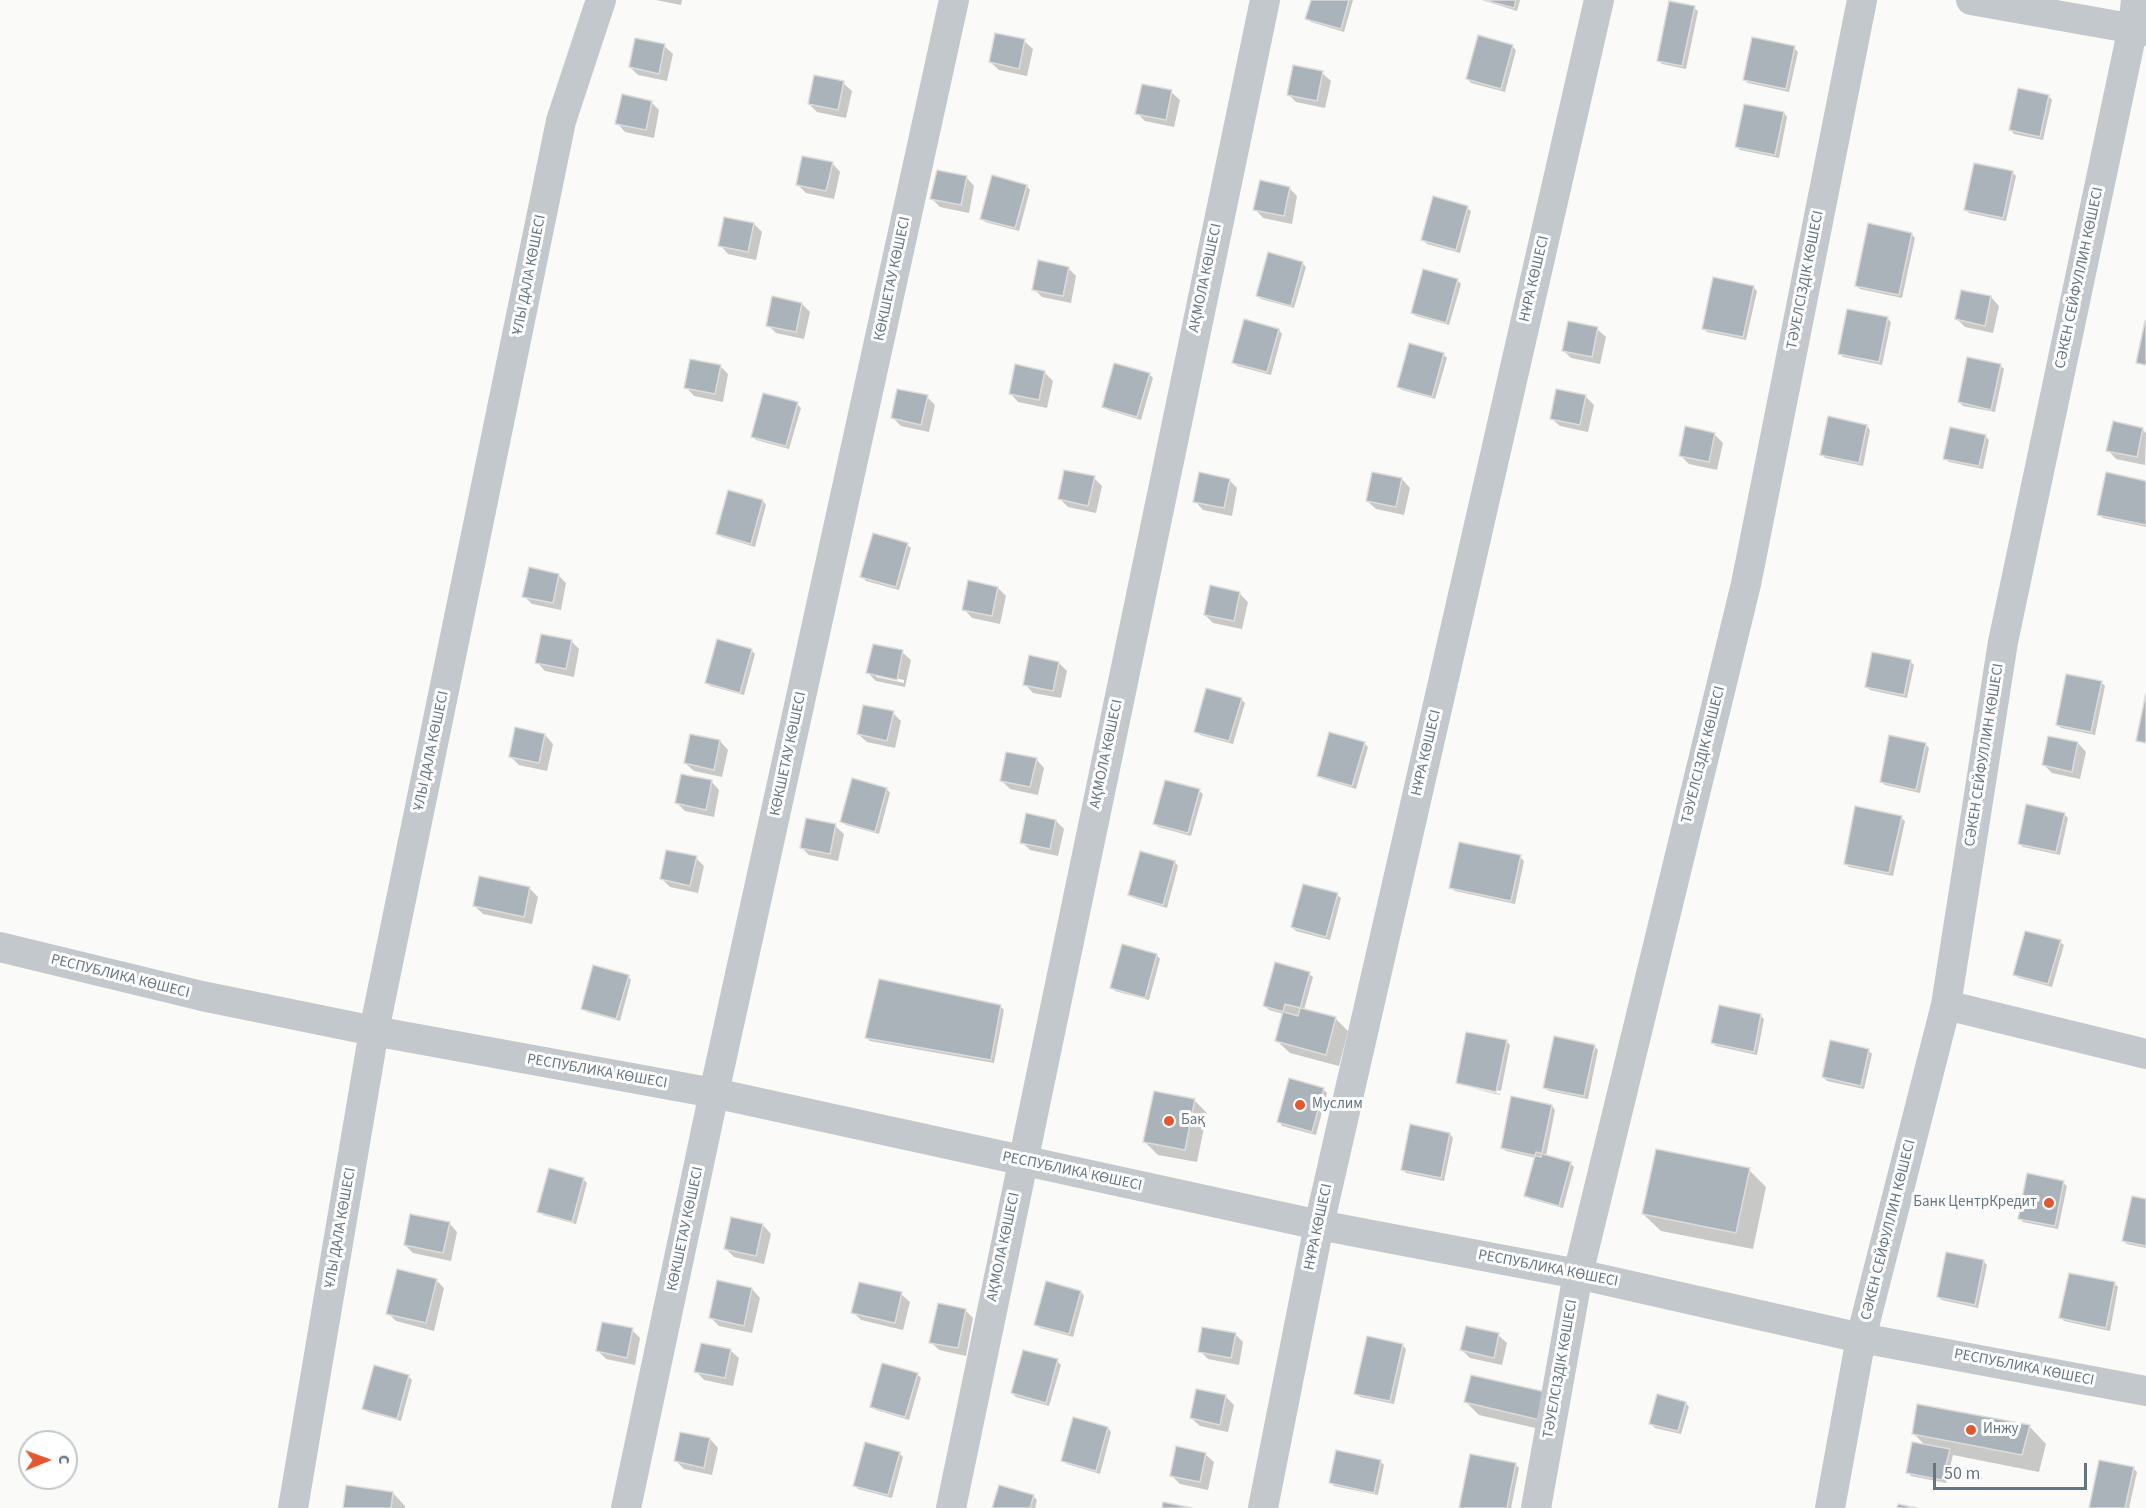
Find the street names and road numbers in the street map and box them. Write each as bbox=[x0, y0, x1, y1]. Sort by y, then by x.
street label: СӘКЕН СЕЙФУЛЛИН КӨШЕСІ bbox=[2052, 185, 2108, 371]
street label: ТӘУЕЛСІЗДІК КӨШЕСІ bbox=[1784, 209, 1828, 351]
street label: ҰЛЫ ДАЛА КӨШЕСІ bbox=[510, 213, 550, 337]
street label: КӨКШЕТАУ КӨШЕСІ bbox=[871, 215, 915, 343]
street label: АҚМОЛА КӨШЕСІ bbox=[1186, 222, 1226, 334]
street label: НҰРА КӨШЕСІ bbox=[1516, 234, 1554, 324]
street label: СӘКЕН СЕЙФУЛЛИН КӨШЕСІ bbox=[1962, 662, 2008, 848]
street label: ТӘУЕЛСІЗДІК КӨШЕСІ bbox=[1678, 685, 1730, 825]
street label: ҰЛЫ ДАЛА КӨШЕСІ bbox=[411, 689, 453, 813]
street label: КӨКШЕТАУ КӨШЕСІ bbox=[767, 690, 811, 818]
street label: АҚМОЛА КӨШЕСІ bbox=[1087, 698, 1127, 810]
street label: НҰРА КӨШЕСІ bbox=[1408, 708, 1446, 798]
street label: РЕСПУБЛИКА КӨШЕСІ bbox=[49, 951, 191, 1003]
street label: РЕСПУБЛИКА КӨШЕСІ bbox=[525, 1051, 669, 1093]
street label: СӘКЕН СЕЙФУЛЛИН КӨШЕСІ bbox=[1858, 1138, 1920, 1322]
street label: РЕСПУБЛИКА КӨШЕСІ bbox=[1001, 1148, 1143, 1196]
street label: КӨКШЕТАУ КӨШЕСІ bbox=[664, 1165, 708, 1293]
street label: ҰЛЫ ДАЛА КӨШЕСІ bbox=[322, 1166, 360, 1290]
street label: НҰРА КӨШЕСІ bbox=[1301, 1182, 1337, 1272]
street label: АҚМОЛА КӨШЕСІ bbox=[984, 1191, 1024, 1303]
street label: РЕСПУБЛИКА КӨШЕСІ bbox=[1476, 1247, 1620, 1291]
street label: ТӘУЕЛСІЗДІК КӨШЕСІ bbox=[1540, 1298, 1582, 1440]
street label: РЕСПУБЛИКА КӨШЕСІ bbox=[1952, 1346, 2096, 1390]

